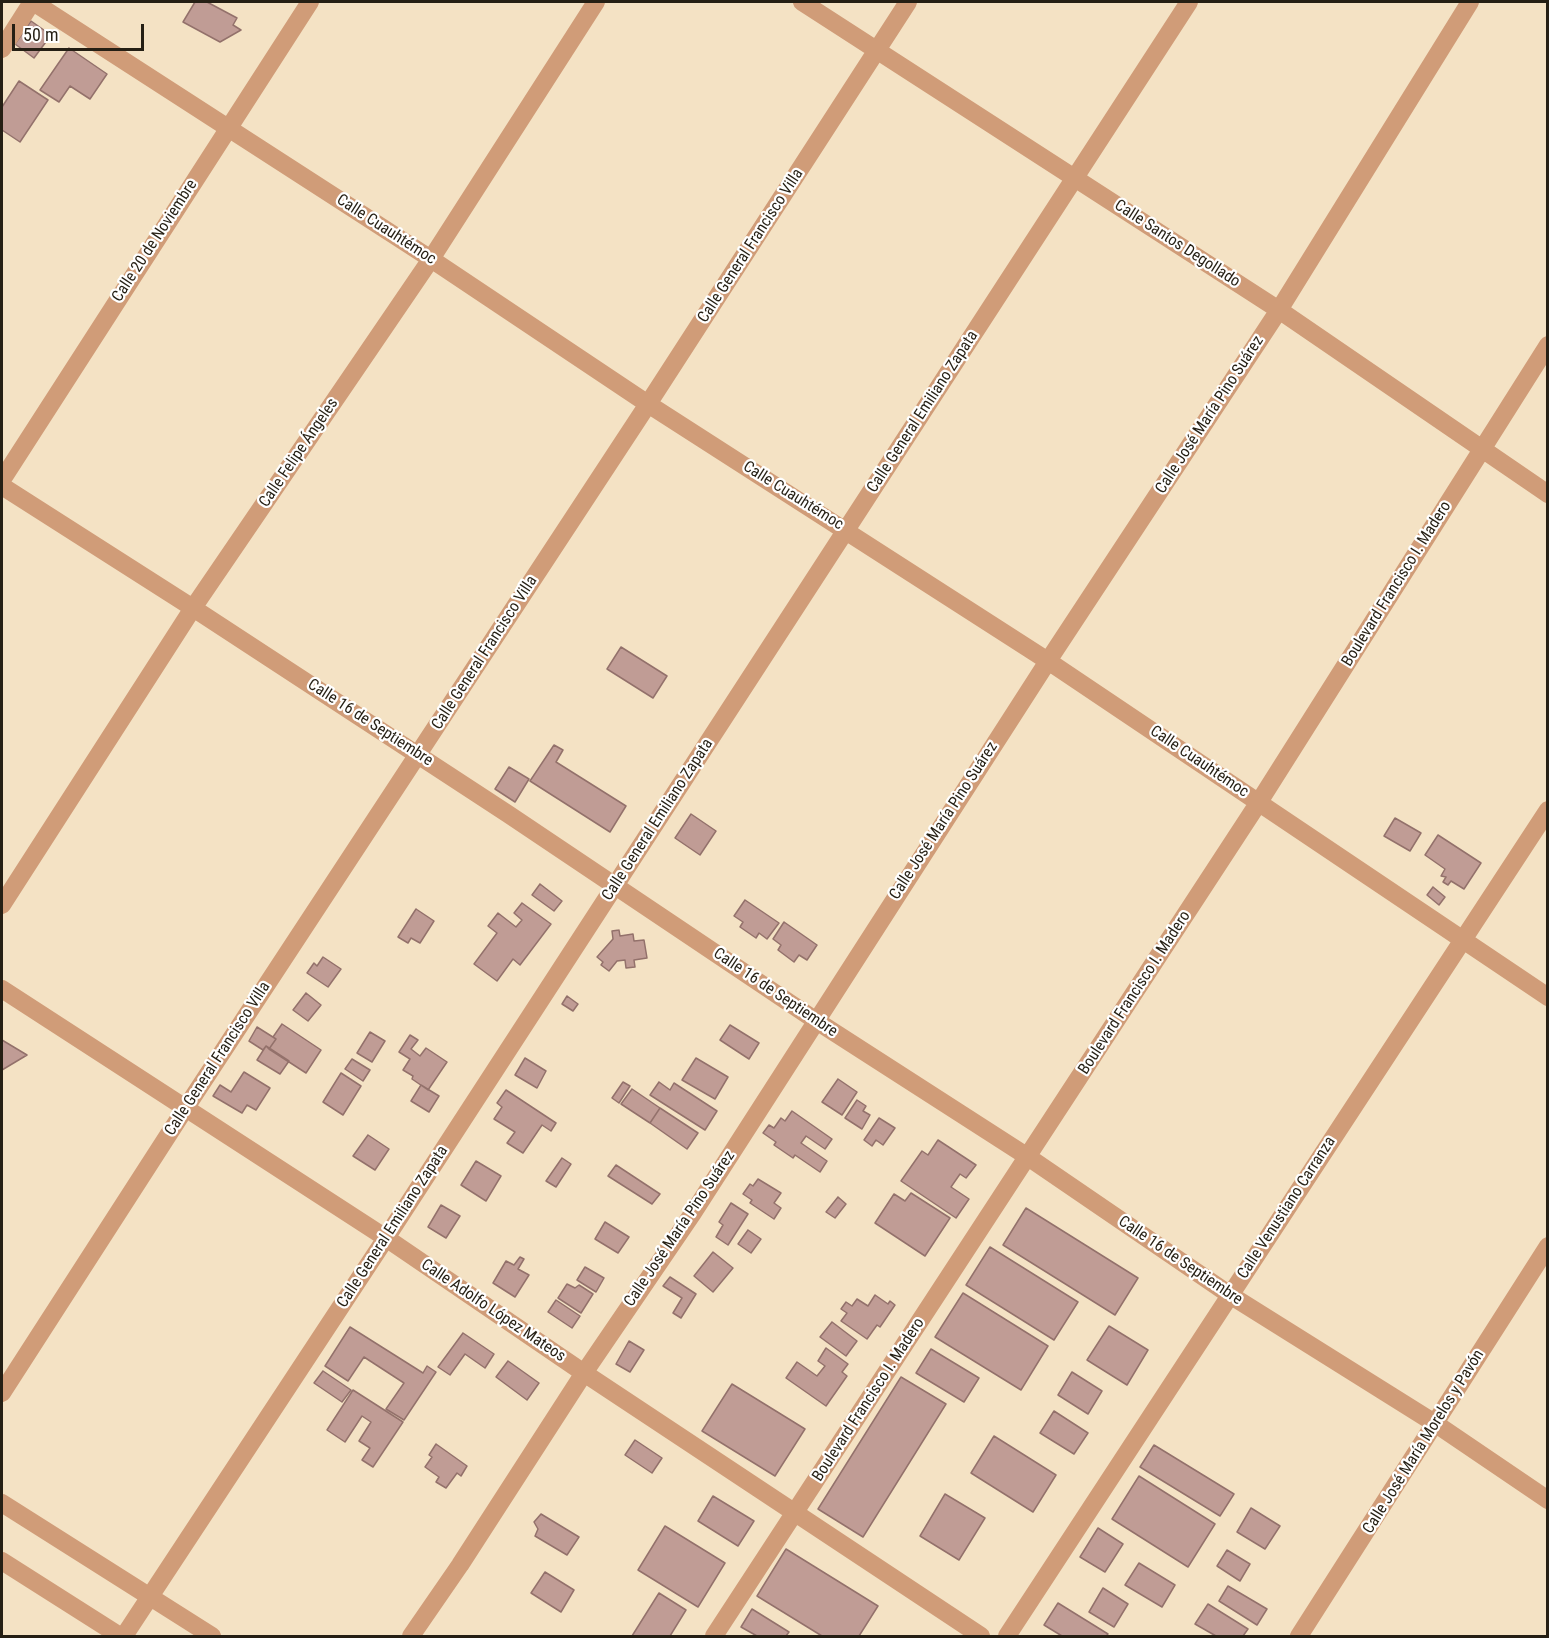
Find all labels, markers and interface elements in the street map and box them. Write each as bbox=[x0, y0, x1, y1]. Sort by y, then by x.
scale bar bbox=[15, 12, 147, 50]
text: 50 m bbox=[23, 24, 58, 45]
street label: Calle General Francisco Villa bbox=[694, 165, 808, 327]
street label: Calle 20 de Noviembre bbox=[108, 176, 202, 306]
street label: Calle Cuauhtémoc bbox=[333, 191, 439, 269]
street label: Calle Santos Degollado bbox=[1111, 196, 1243, 292]
street label: Calle General Emiliano Zapata bbox=[863, 327, 983, 497]
street label: Calle José María Pino Suárez bbox=[1152, 333, 1268, 497]
street label: Calle Felipe Ángeles bbox=[255, 395, 343, 511]
street label: Calle Cuauhtémoc bbox=[739, 457, 847, 535]
street label: Boulevard Francisco I. Madero bbox=[1338, 498, 1456, 670]
street label: Calle General Francisco Villa bbox=[428, 572, 542, 734]
street label: Calle 16 de Septiembre bbox=[304, 675, 436, 771]
street label: Calle Cuauhtémoc bbox=[1146, 722, 1252, 802]
street label: Calle General Emiliano Zapata bbox=[598, 735, 718, 905]
street label: Calle José María Pino Suárez bbox=[886, 739, 1002, 903]
street label: Boulevard Francisco I. Madero bbox=[1075, 908, 1195, 1078]
street label: Calle 16 de Septiembre bbox=[709, 944, 841, 1042]
street label: Calle General Francisco Villa bbox=[161, 978, 275, 1140]
street label: Calle Venustiano Carranza bbox=[1234, 1133, 1340, 1283]
street label: Calle General Emiliano Zapata bbox=[333, 1142, 453, 1312]
street label: Calle José María Pino Suárez bbox=[621, 1147, 739, 1311]
street label: Calle 16 de Septiembre bbox=[1114, 1212, 1246, 1310]
street label: Calle Adolfo López Mateos bbox=[417, 1256, 569, 1366]
street label: Boulevard Francisco I. Madero bbox=[809, 1315, 929, 1485]
street label: Calle José María Morelos y Pavón bbox=[1359, 1346, 1489, 1538]

